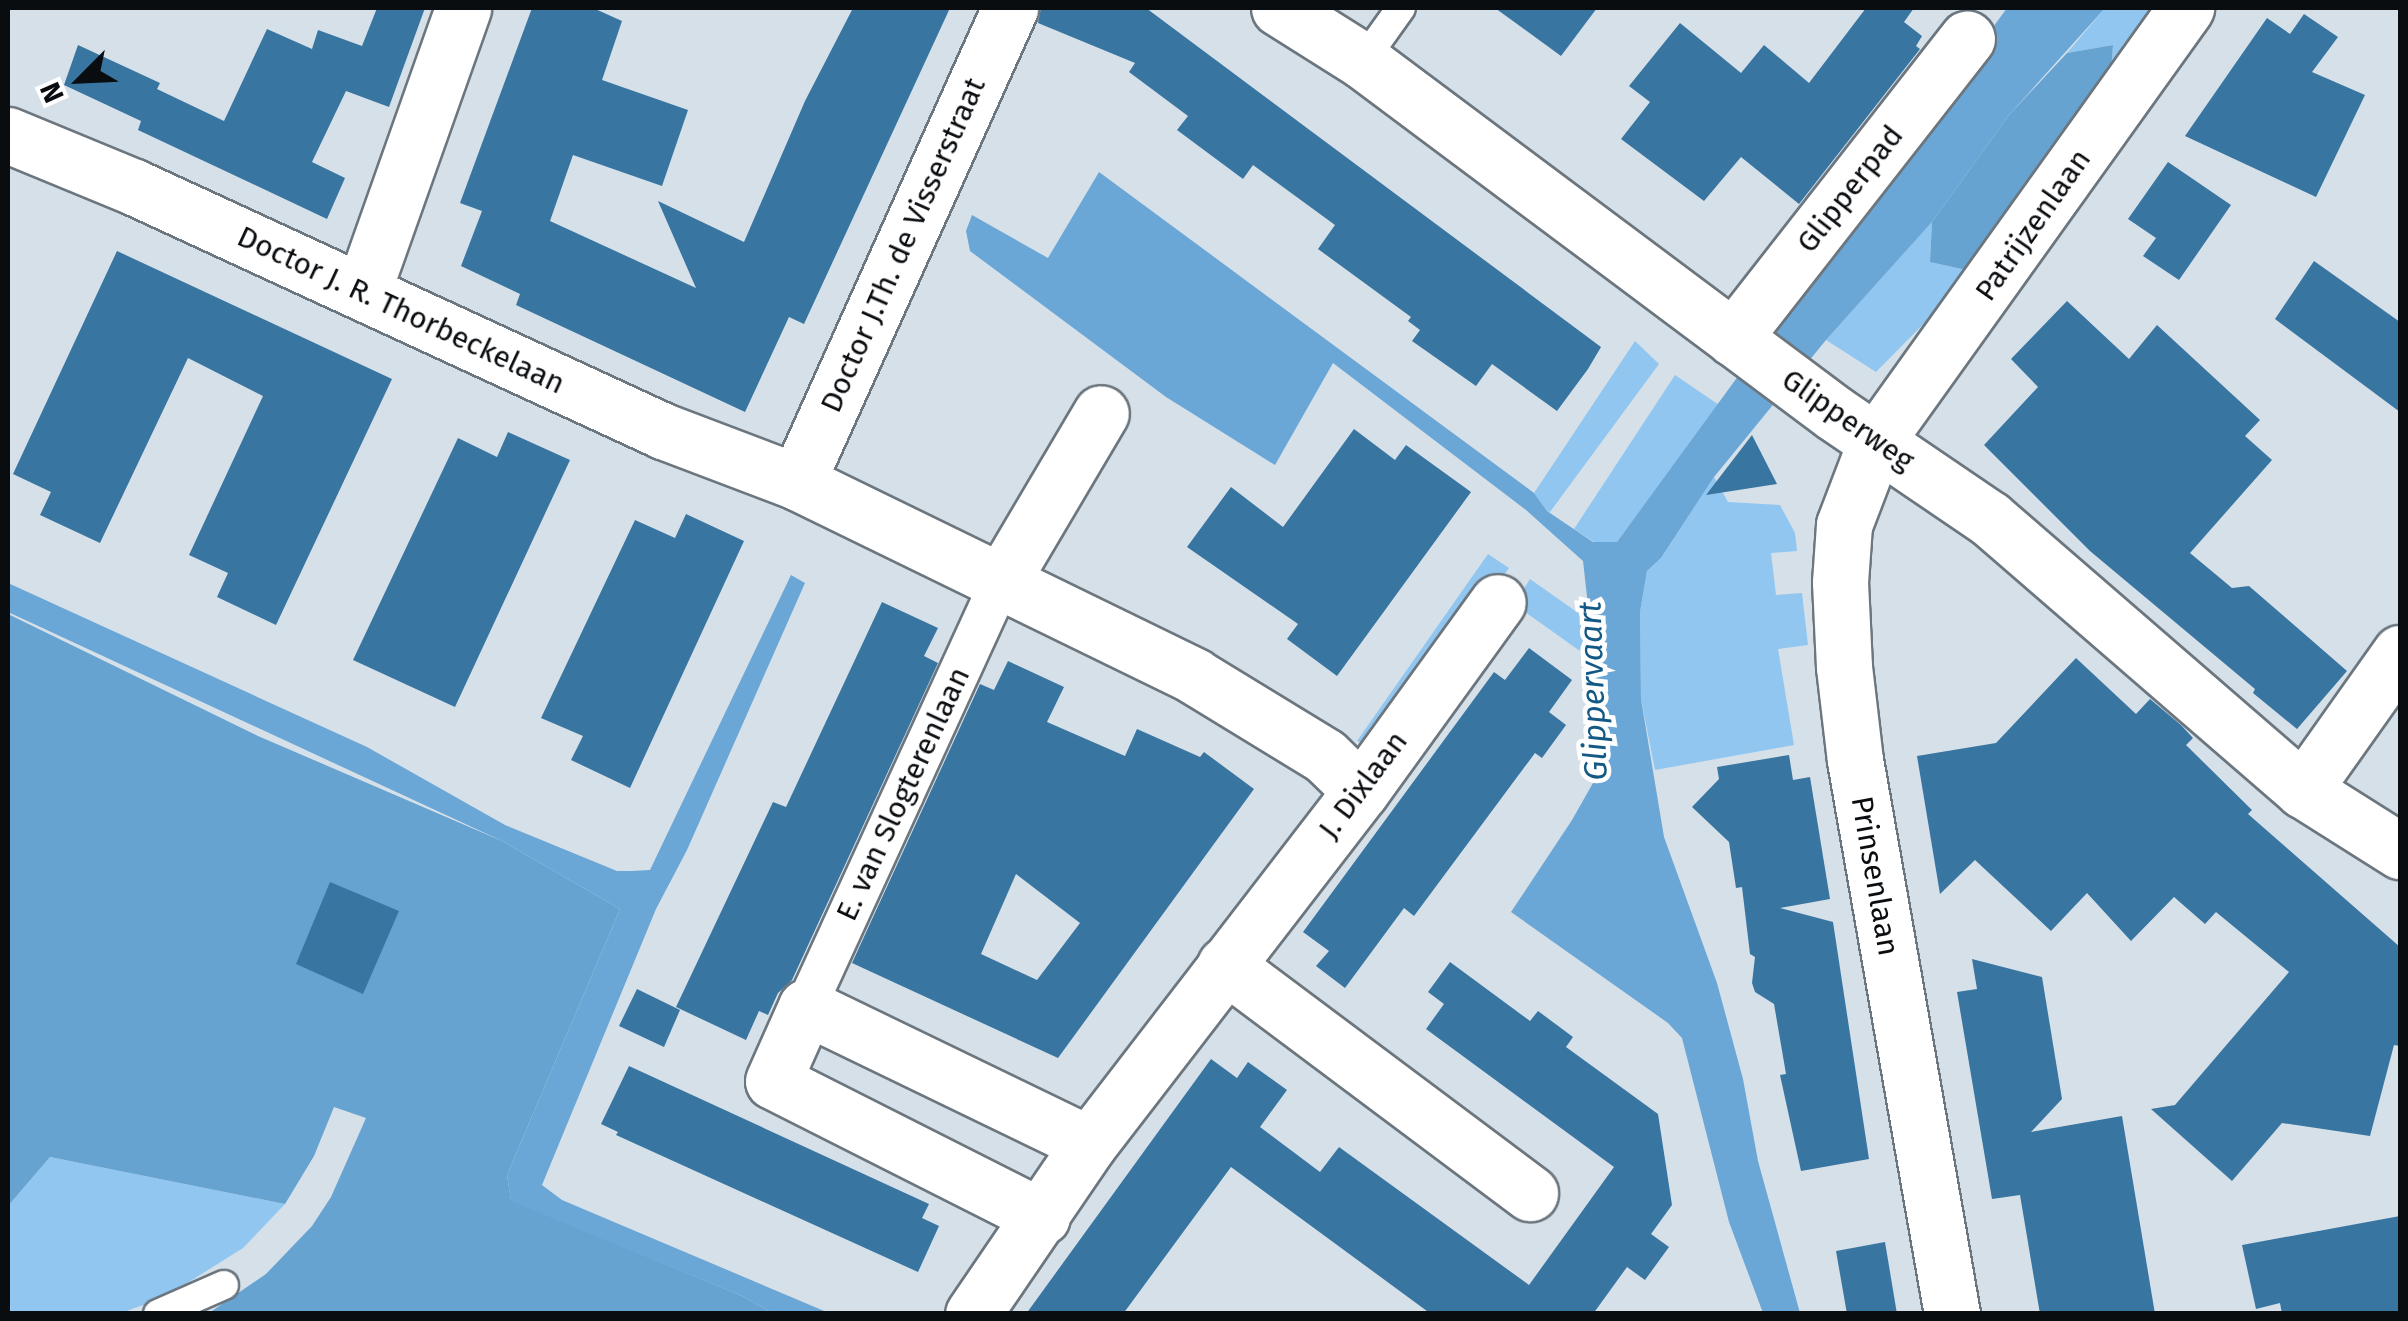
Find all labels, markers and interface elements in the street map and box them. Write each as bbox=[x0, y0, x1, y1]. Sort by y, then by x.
north arrow bbox=[30, 30, 130, 130]
street label: Doctor J.Th. de Visserstraat bbox=[813, 72, 993, 418]
text: N bbox=[33, 77, 71, 108]
street label: Glipperpad bbox=[1789, 118, 1911, 260]
street label: Patrijzenlaan bbox=[1968, 142, 2098, 308]
street label: Doctor J. R. Thorbeckelaan bbox=[232, 218, 570, 402]
street label: Glipperweg bbox=[1775, 361, 1921, 479]
water label: Glippervaart bbox=[1571, 601, 1615, 781]
street label: E. van Slogterenlaan bbox=[828, 662, 978, 926]
street label: J. Dixlaan bbox=[1311, 724, 1415, 846]
street label: Prinsenlaan bbox=[1843, 794, 1907, 958]

